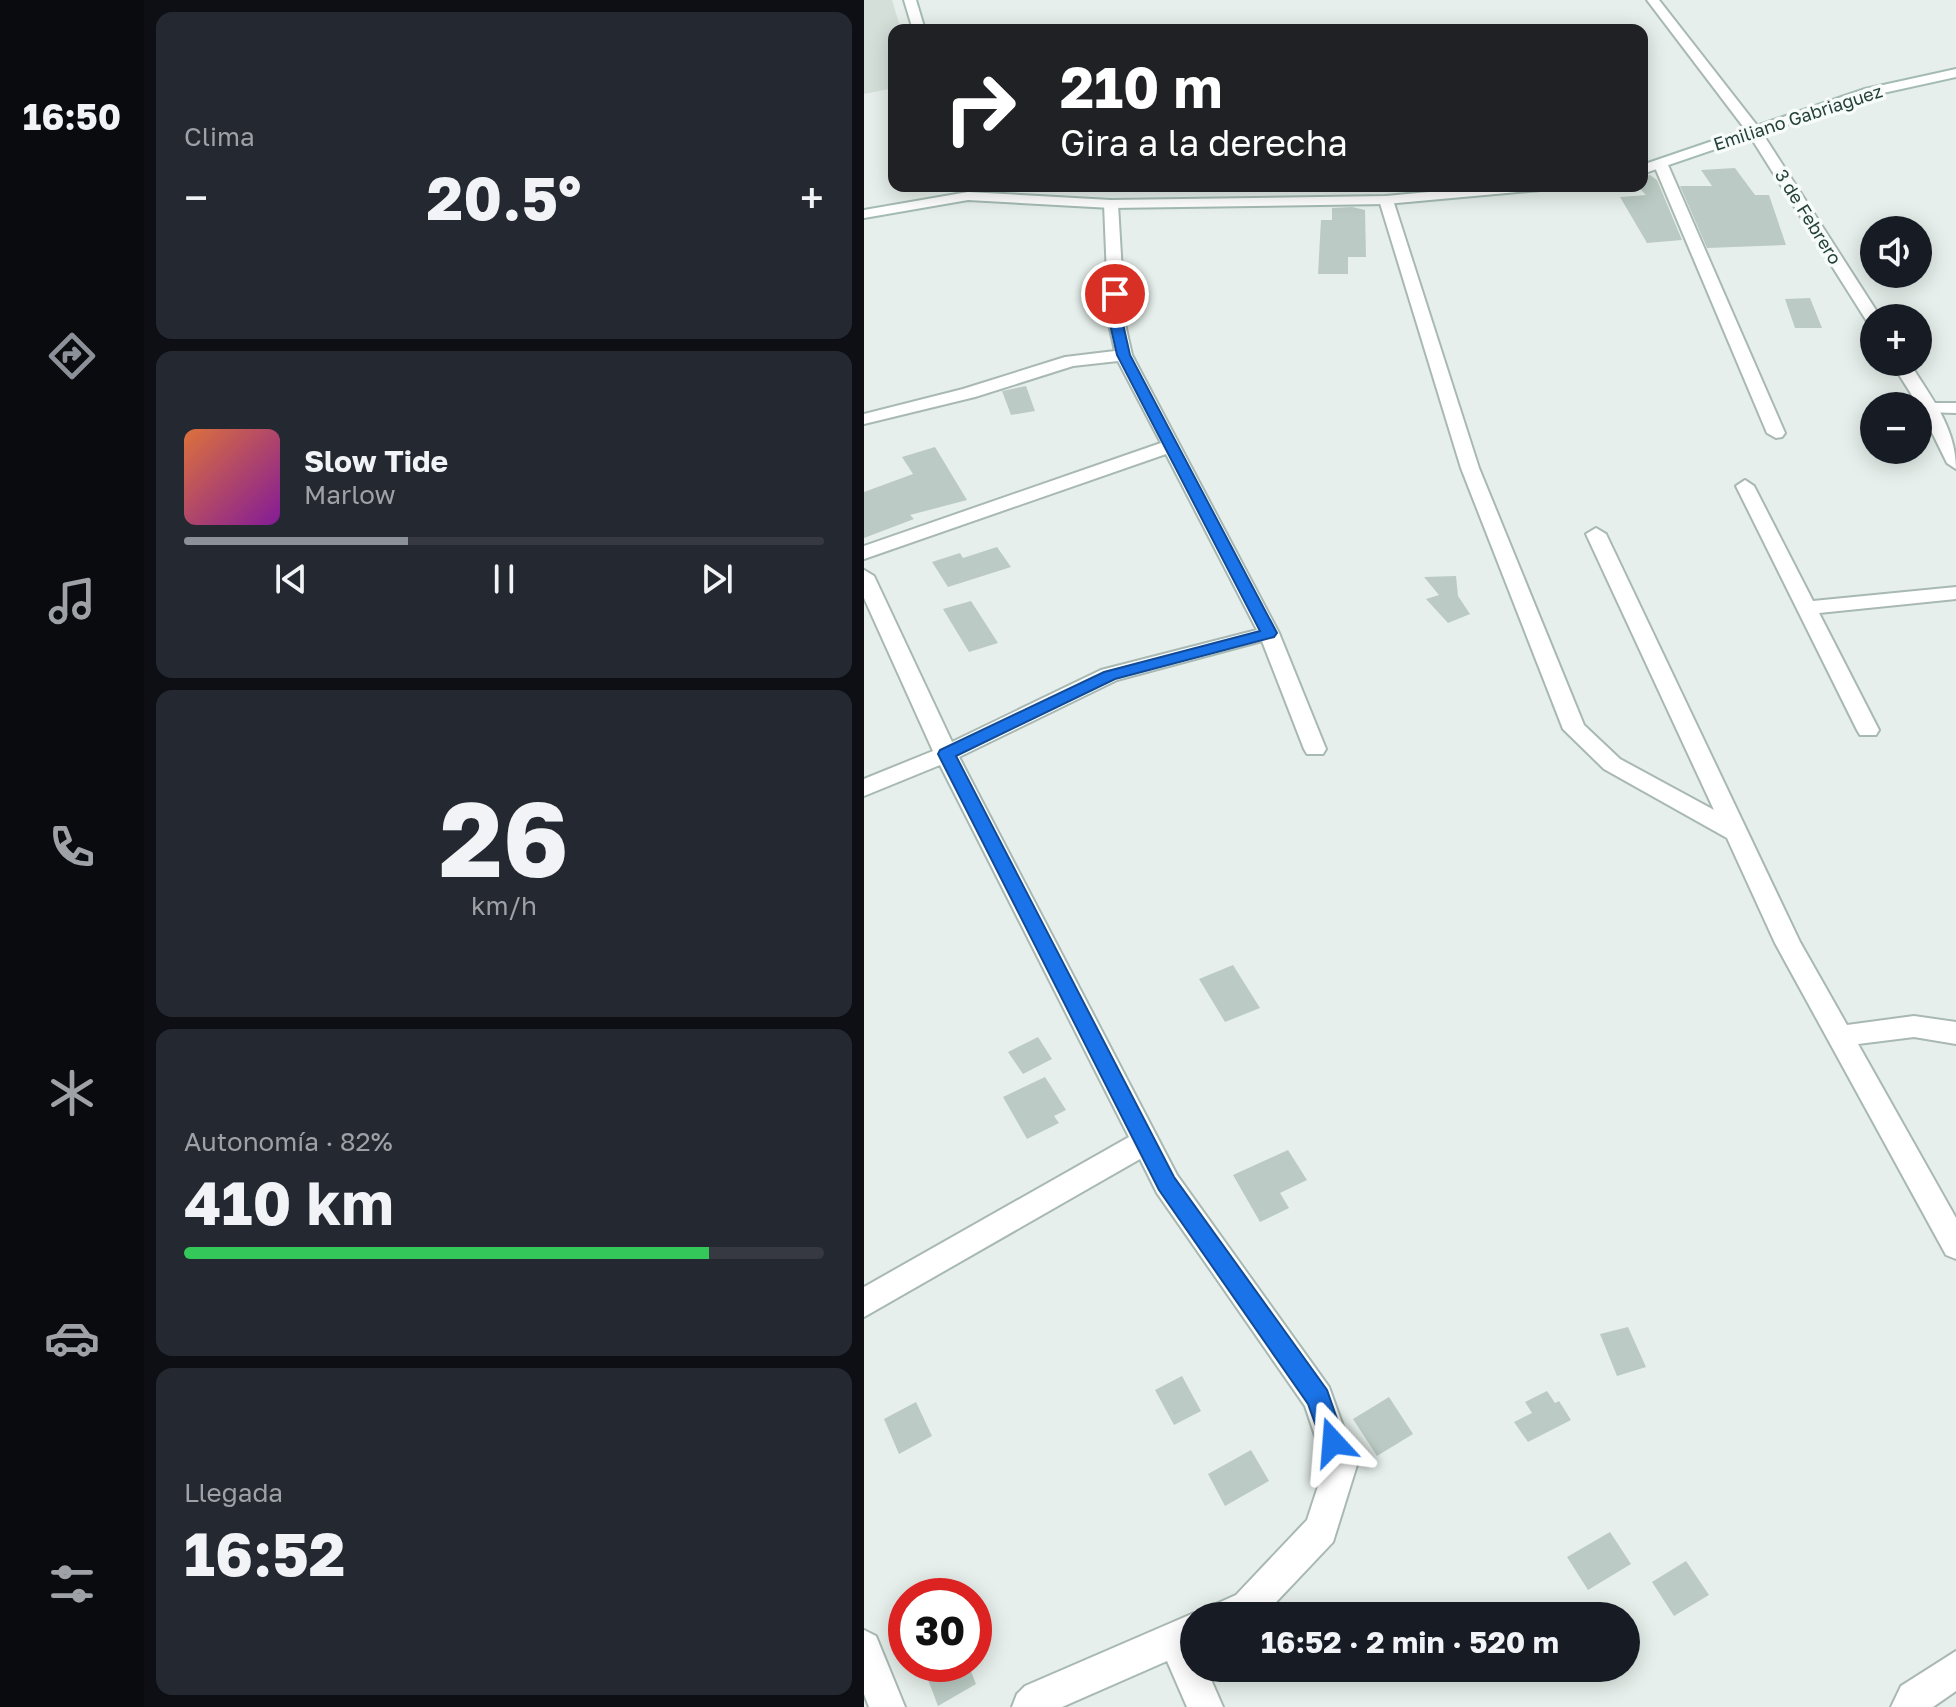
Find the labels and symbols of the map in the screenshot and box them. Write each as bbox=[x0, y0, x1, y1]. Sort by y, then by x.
street label: Emiliano Gabriaguez bbox=[1710, 79, 1885, 155]
street label: 3 de Febrero bbox=[1771, 165, 1847, 268]
pin bbox=[1081, 260, 1149, 328]
position arrow bbox=[1291, 1400, 1375, 1484]
speed limit sign: 30 bbox=[888, 1578, 992, 1682]

